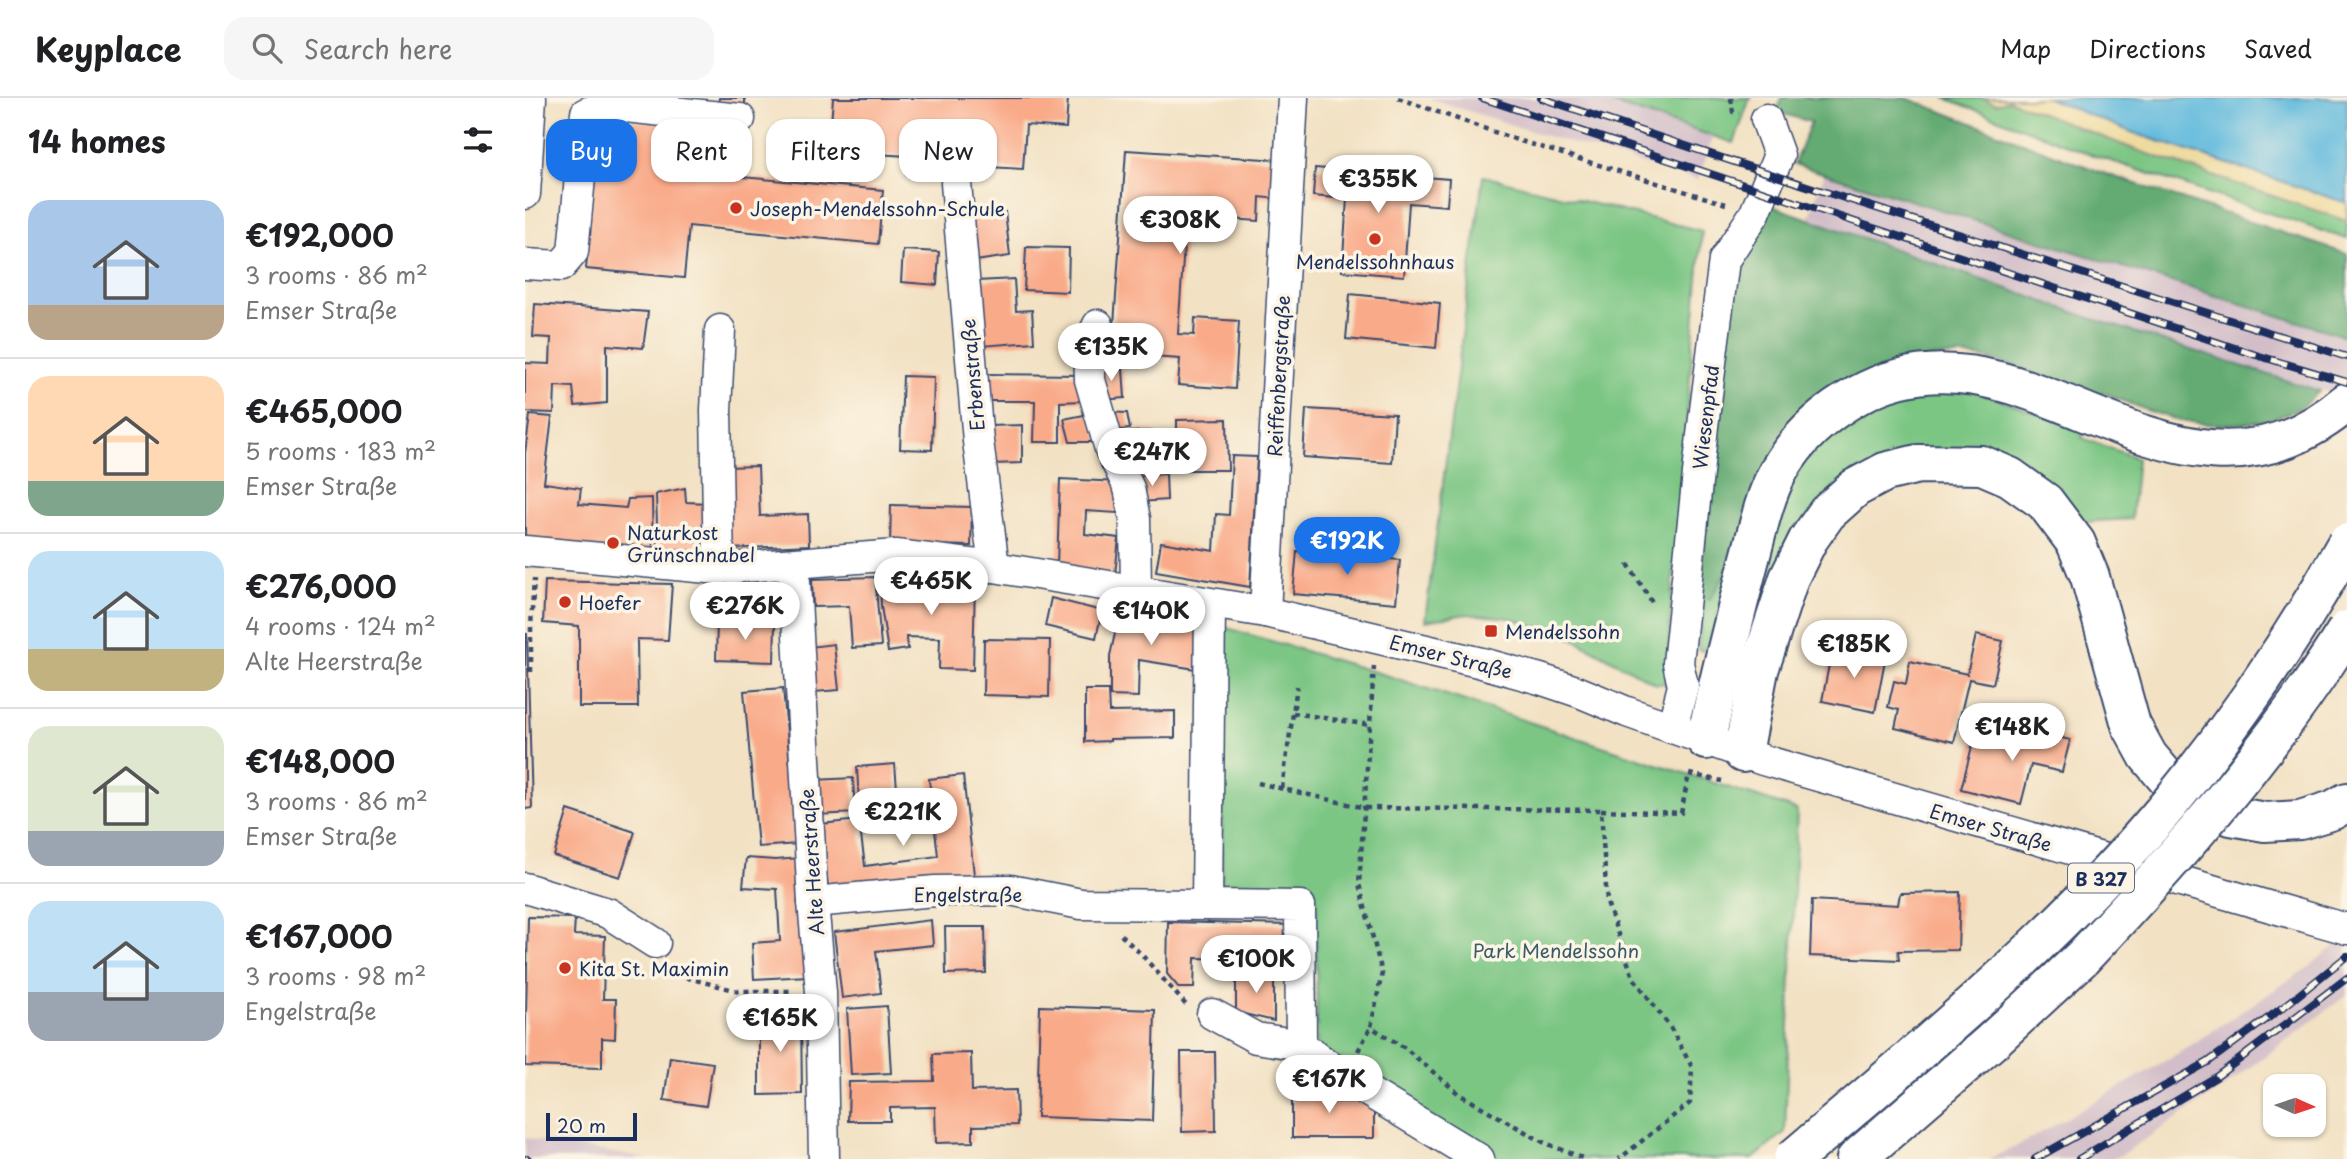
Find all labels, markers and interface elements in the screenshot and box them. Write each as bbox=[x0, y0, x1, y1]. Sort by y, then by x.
search box bbox=[224, 17, 714, 80]
text: Keyplace bbox=[35, 23, 182, 73]
icon: search bbox=[248, 29, 286, 67]
text: Search here bbox=[304, 29, 452, 68]
text: Map bbox=[2000, 30, 2051, 66]
text: Directions bbox=[2089, 30, 2206, 66]
text: Saved bbox=[2244, 30, 2312, 66]
text: 14 homes bbox=[28, 118, 166, 163]
chip: Buy bbox=[546, 119, 637, 182]
chip: Rent bbox=[651, 119, 752, 182]
chip: Filters bbox=[766, 119, 885, 182]
chip: New bbox=[899, 119, 997, 182]
icon: filters bbox=[459, 121, 497, 159]
pin: €355K bbox=[1329, 156, 1427, 215]
text: €355K bbox=[1338, 160, 1418, 195]
place label: Joseph-Mendelssohn-Schule bbox=[750, 194, 1005, 222]
pin: €308K bbox=[1131, 197, 1229, 256]
marker: Joseph-Mendelssohn-Schule bbox=[728, 200, 744, 216]
text: €308K bbox=[1139, 201, 1221, 236]
text: €192,000 bbox=[245, 212, 394, 257]
icon: home bbox=[84, 228, 168, 312]
marker: Mendelssohnhaus bbox=[1367, 231, 1383, 247]
place label: Mendelssohnhaus bbox=[1296, 247, 1454, 275]
text: 3 rooms · 86 m² bbox=[245, 257, 428, 292]
text: Emser Straße bbox=[245, 292, 397, 327]
street label: Reiffenbergstraße bbox=[1260, 294, 1296, 458]
street label: Erbenstraße bbox=[953, 318, 991, 432]
pin: €135K bbox=[1062, 324, 1160, 383]
text: €135K bbox=[1074, 328, 1148, 363]
street label: Wiesenpfad bbox=[1685, 363, 1725, 471]
text: €465,000 bbox=[245, 388, 402, 433]
icon: home bbox=[84, 404, 168, 488]
pin: €247K bbox=[1103, 428, 1201, 488]
text: 5 rooms · 183 m² bbox=[245, 433, 436, 468]
text: €247K bbox=[1114, 433, 1190, 468]
text: Emser Straße bbox=[245, 468, 397, 503]
place label: Naturkost Grünschnabel bbox=[627, 518, 755, 568]
pin: €192K bbox=[1298, 518, 1396, 577]
text: €192K bbox=[1310, 522, 1384, 557]
marker: Naturkost Grünschnabel bbox=[605, 535, 621, 551]
pin: €465K bbox=[882, 558, 980, 617]
text: €465K bbox=[890, 562, 972, 597]
text: €276,000 bbox=[245, 563, 397, 608]
icon: home bbox=[84, 579, 168, 663]
pin: €276K bbox=[696, 582, 794, 642]
text: €276K bbox=[706, 587, 784, 622]
place label: Hoefer bbox=[579, 588, 641, 616]
pin: €140K bbox=[1102, 588, 1200, 647]
text: €140K bbox=[1112, 592, 1190, 627]
marker: Hoefer bbox=[557, 594, 573, 610]
text: 4 rooms · 124 m² bbox=[245, 608, 436, 643]
place label: Mendelssohn bbox=[1505, 617, 1620, 645]
pin: €185K bbox=[1805, 620, 1903, 680]
marker: Mendelssohn bbox=[1483, 623, 1499, 639]
text: €185K bbox=[1817, 625, 1891, 660]
street label: Emser Straße bbox=[1387, 627, 1515, 685]
text: Alte Heerstraße bbox=[245, 643, 423, 678]
pin: €148K bbox=[1963, 704, 2061, 763]
text: €148K bbox=[1974, 708, 2050, 743]
text: €148,000 bbox=[245, 738, 395, 783]
icon: home bbox=[84, 754, 168, 838]
text: 3 rooms · 86 m² bbox=[245, 783, 428, 818]
street label: Alte Heerstraße bbox=[792, 788, 830, 936]
pin: €221K bbox=[854, 788, 952, 848]
text: €221K bbox=[864, 793, 942, 828]
street label: Emser Straße bbox=[1927, 796, 2055, 858]
text: Emser Straße bbox=[245, 818, 397, 853]
road number: B 327 bbox=[2068, 864, 2134, 892]
street label: Engelstraße bbox=[914, 880, 1022, 908]
text: €167,000 bbox=[245, 913, 393, 958]
icon: home bbox=[84, 929, 168, 1013]
pin: €100K bbox=[1207, 936, 1305, 995]
park label: Park Mendelssohn bbox=[1473, 936, 1639, 964]
text: €100K bbox=[1217, 940, 1295, 975]
place label: Kita St. Maximin bbox=[579, 954, 729, 982]
text: 3 rooms · 98 m² bbox=[245, 958, 426, 993]
marker: Kita St. Maximin bbox=[557, 960, 573, 976]
text: Engelstraße bbox=[245, 993, 377, 1028]
pin: €165K bbox=[731, 995, 829, 1054]
text: €165K bbox=[742, 999, 818, 1034]
pin: €167K bbox=[1280, 1056, 1378, 1115]
text: €167K bbox=[1292, 1060, 1366, 1095]
north arrow bbox=[2263, 1074, 2326, 1138]
map controls bbox=[2263, 1074, 2326, 1137]
scale bar bbox=[546, 1110, 637, 1142]
text: 20 m bbox=[557, 1111, 606, 1139]

